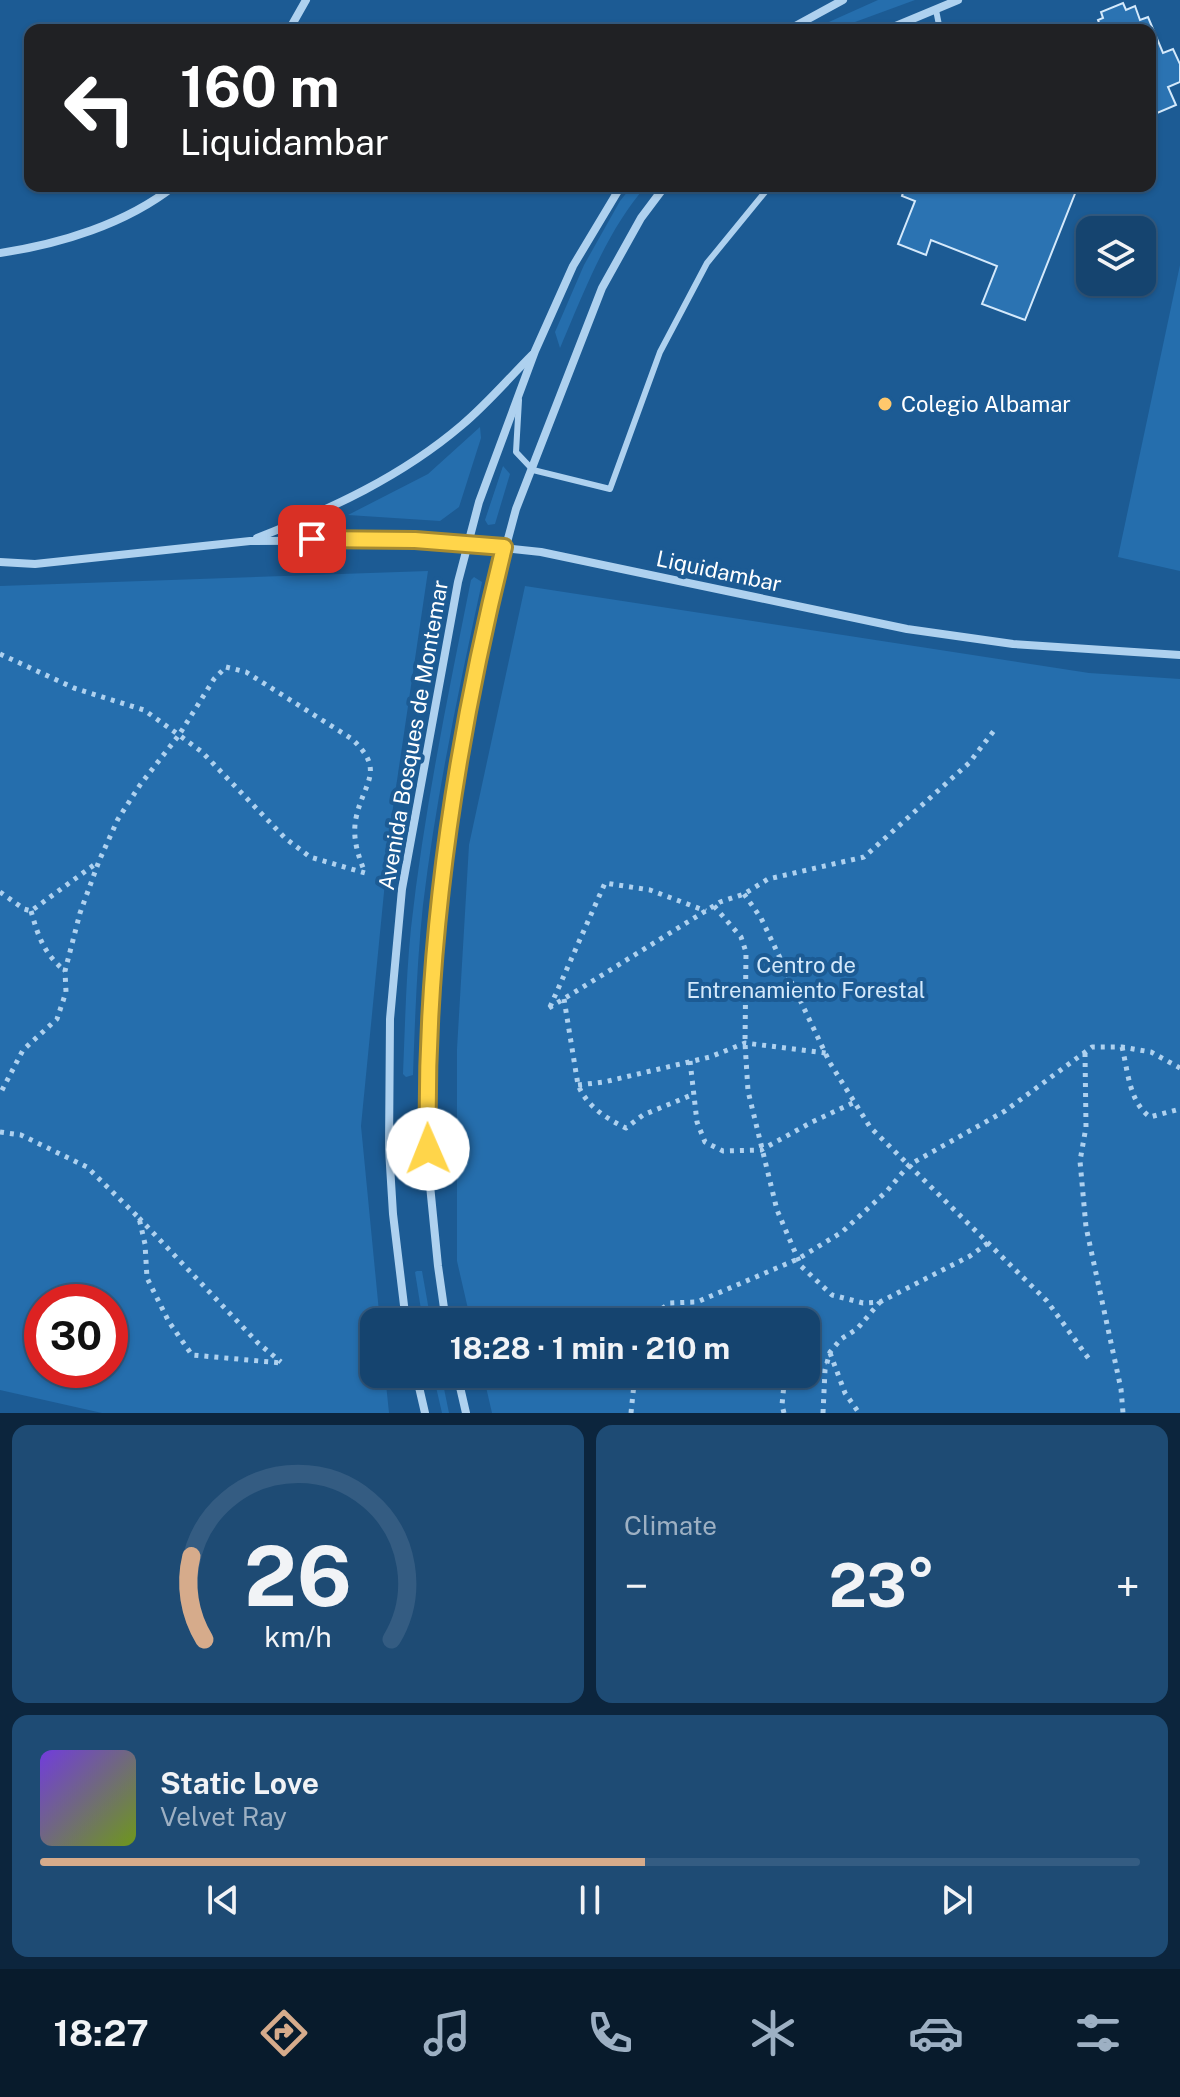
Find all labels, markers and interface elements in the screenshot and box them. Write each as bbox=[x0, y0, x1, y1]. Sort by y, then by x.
text: 160 m bbox=[180, 54, 340, 120]
icon: left bbox=[48, 56, 152, 160]
text: Liquidambar bbox=[180, 121, 389, 163]
map controls bbox=[1076, 216, 1156, 296]
button: layers bbox=[1076, 216, 1156, 296]
place label: Colegio Albamar bbox=[901, 391, 1071, 417]
marker: Colegio Albamar bbox=[876, 395, 894, 413]
pin bbox=[278, 505, 346, 573]
icon: arrive bbox=[290, 517, 334, 561]
street label: Liquidambar bbox=[654, 545, 784, 597]
street label: Avenida Bosques de Montemar bbox=[373, 578, 453, 892]
park label: Centro de Entrenamiento Forestal bbox=[686, 952, 926, 1003]
position arrow bbox=[386, 1107, 470, 1191]
speed limit sign: 30 bbox=[24, 1284, 128, 1388]
text: 18:28 · 1 min · 210 m bbox=[450, 1330, 730, 1366]
text: Climate bbox=[624, 1510, 717, 1541]
text: 26 bbox=[244, 1527, 352, 1625]
text: 23° bbox=[829, 1550, 935, 1621]
text: − bbox=[624, 1560, 648, 1612]
text: + bbox=[1116, 1560, 1140, 1612]
text: km/h bbox=[264, 1620, 332, 1653]
text: Static Love bbox=[160, 1765, 319, 1801]
text: Velvet Ray bbox=[160, 1801, 287, 1832]
icon: previous bbox=[201, 1878, 245, 1922]
icon: pause bbox=[568, 1878, 612, 1922]
icon: next bbox=[935, 1878, 979, 1922]
icon: directions bbox=[256, 2005, 312, 2061]
icon: music bbox=[419, 2005, 475, 2061]
icon: phone bbox=[582, 2005, 638, 2061]
icon: climate bbox=[745, 2005, 801, 2061]
icon: car bbox=[908, 2005, 964, 2061]
icon: filters bbox=[1070, 2005, 1126, 2061]
text: 18:27 bbox=[53, 2012, 149, 2054]

